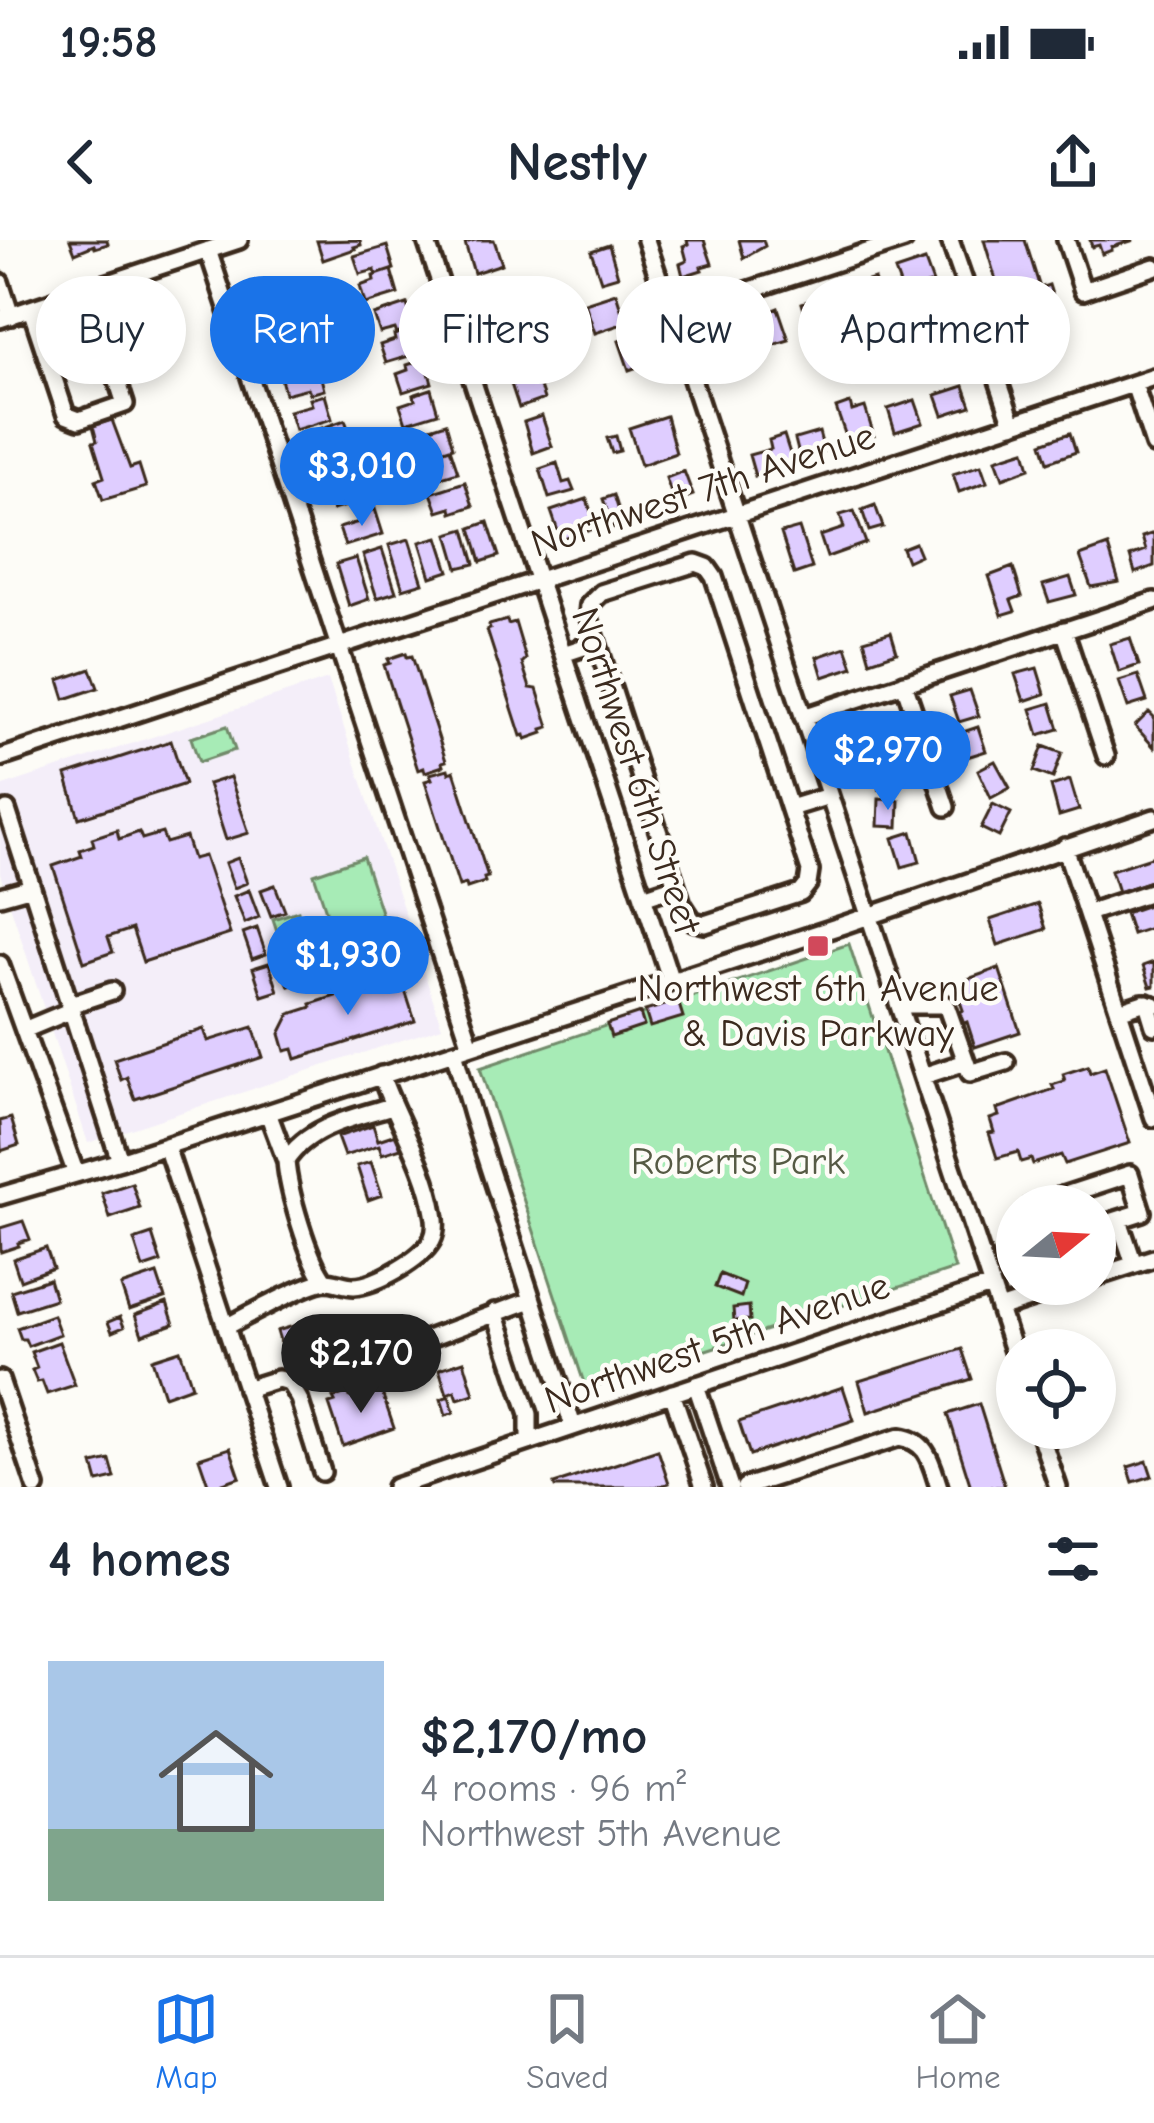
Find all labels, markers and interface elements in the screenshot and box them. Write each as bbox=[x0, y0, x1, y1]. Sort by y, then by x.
text: 19:58 bbox=[60, 16, 157, 68]
icon: back bbox=[48, 129, 114, 195]
icon: share bbox=[1040, 129, 1106, 195]
text: Nestly bbox=[507, 131, 647, 194]
chip: Buy bbox=[36, 276, 186, 384]
chip: Rent bbox=[210, 276, 375, 384]
chip: Filters bbox=[399, 276, 592, 384]
chip: New bbox=[616, 276, 774, 384]
chip: Apartment bbox=[798, 276, 1070, 384]
street label: Northwest 7th Avenue bbox=[525, 413, 881, 567]
pin: $3,010 bbox=[264, 427, 460, 529]
text: $3,010 bbox=[307, 443, 417, 488]
street label: Northwest 6th Street bbox=[562, 602, 711, 942]
pin: $2,970 bbox=[790, 711, 986, 813]
text: $2,970 bbox=[833, 727, 943, 772]
pin: $1,930 bbox=[250, 916, 446, 1018]
text: $1,930 bbox=[294, 932, 402, 977]
marker: Northwest 6th Avenue & Davis Parkway bbox=[805, 933, 831, 959]
place label: Northwest 6th Avenue & Davis Parkway bbox=[637, 966, 999, 1056]
park label: Roberts Park bbox=[631, 1139, 845, 1184]
north arrow bbox=[996, 1185, 1116, 1305]
map controls bbox=[996, 1185, 1116, 1449]
street label: Northwest 5th Avenue bbox=[539, 1263, 895, 1423]
pin: $2,170 bbox=[263, 1314, 459, 1416]
button: locate bbox=[996, 1329, 1116, 1449]
text: $2,170 bbox=[308, 1330, 414, 1375]
icon: filters bbox=[1040, 1526, 1106, 1592]
text: 4 homes bbox=[48, 1530, 231, 1589]
text: $2,170/mo bbox=[420, 1707, 647, 1766]
icon: home bbox=[144, 1709, 288, 1853]
text: 4 rooms · 96 m² bbox=[420, 1766, 686, 1811]
text: Northwest 5th Avenue bbox=[420, 1811, 781, 1856]
tab: Map bbox=[153, 1986, 219, 2096]
tab: Saved bbox=[526, 1986, 609, 2096]
tab: Home bbox=[915, 1986, 1001, 2096]

